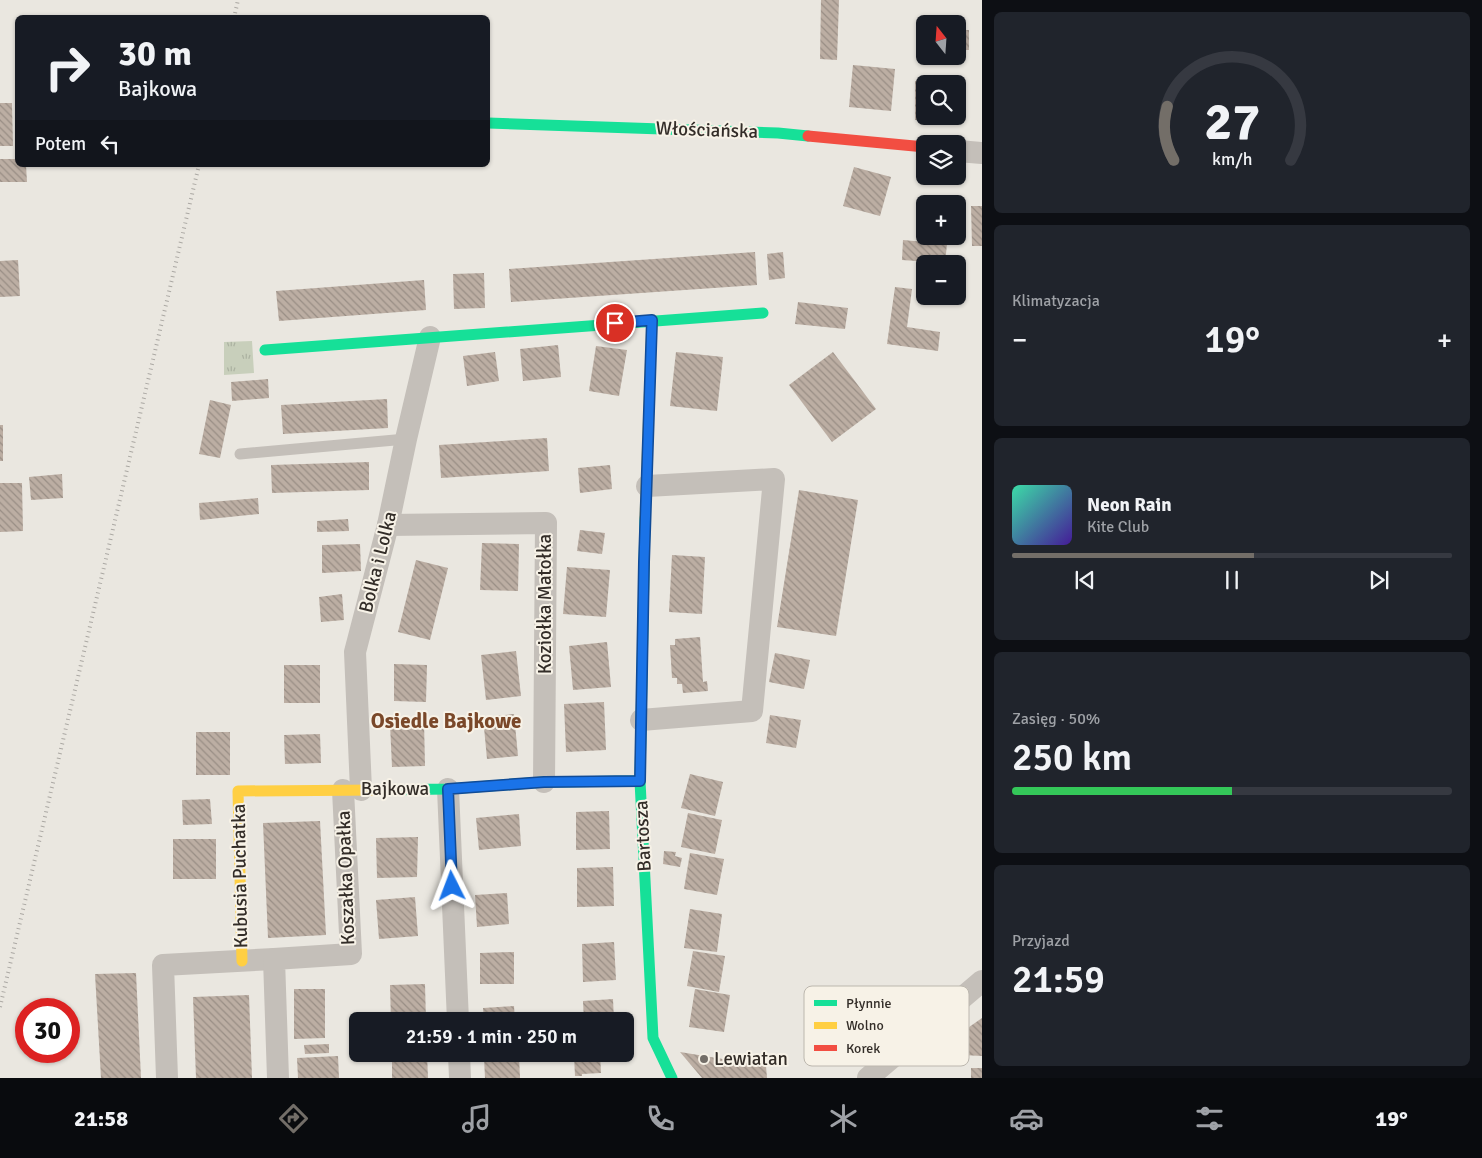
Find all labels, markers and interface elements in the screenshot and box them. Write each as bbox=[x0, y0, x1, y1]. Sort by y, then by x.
north arrow bbox=[916, 15, 966, 65]
map controls bbox=[916, 15, 966, 305]
text: 30 m bbox=[118, 32, 192, 75]
icon: right bbox=[35, 35, 100, 100]
text: Bajkowa bbox=[118, 75, 197, 102]
button: search bbox=[916, 75, 966, 125]
text: 27 bbox=[1204, 90, 1260, 154]
street label: Włościańska bbox=[655, 116, 759, 144]
icon: left bbox=[96, 130, 124, 158]
text: Potem bbox=[35, 132, 86, 156]
button: layers bbox=[916, 135, 966, 185]
text: km/h bbox=[1212, 148, 1252, 170]
button: + bbox=[916, 195, 966, 245]
button: − bbox=[916, 255, 966, 305]
text: Klimatyzacja bbox=[1012, 291, 1100, 311]
pin bbox=[594, 302, 636, 344]
icon: arrive bbox=[601, 309, 629, 337]
text: 19° bbox=[1204, 316, 1260, 363]
text: − bbox=[1012, 323, 1027, 357]
text: + bbox=[1437, 323, 1452, 357]
text: Neon Rain bbox=[1087, 493, 1172, 517]
street label: Bolka i Lolka bbox=[354, 509, 402, 615]
text: Kite Club bbox=[1087, 517, 1149, 537]
street label: Koziołka Matołka bbox=[533, 534, 557, 674]
icon: previous bbox=[1071, 566, 1099, 594]
icon: pause bbox=[1218, 566, 1246, 594]
icon: next bbox=[1365, 566, 1393, 594]
district label: Osiedle Bajkowe bbox=[371, 708, 521, 734]
text: Zasięg · 50% bbox=[1012, 709, 1100, 729]
text: 250 km bbox=[1012, 734, 1132, 781]
street label: Bajkowa bbox=[361, 777, 429, 801]
street label: Bartosza bbox=[629, 800, 657, 872]
street label: Kubusia Puchatka bbox=[227, 804, 253, 948]
street label: Koszałka Opałka bbox=[332, 810, 360, 946]
position arrow bbox=[425, 859, 477, 911]
text: Przyjazd bbox=[1012, 931, 1070, 951]
text: 21:59 bbox=[1012, 956, 1105, 1003]
legend bbox=[804, 986, 969, 1066]
text: Płynnie bbox=[846, 995, 891, 1012]
speed limit sign: 30 bbox=[15, 998, 80, 1063]
text: Wolno bbox=[846, 1017, 884, 1034]
text: 21:59 · 1 min · 250 m bbox=[406, 1025, 577, 1049]
text: Korek bbox=[846, 1040, 880, 1057]
place label: Lewiatan bbox=[714, 1047, 788, 1071]
marker: Lewiatan bbox=[698, 1053, 710, 1065]
icon: directions bbox=[276, 1101, 311, 1136]
icon: music bbox=[459, 1101, 494, 1136]
icon: phone bbox=[643, 1101, 678, 1136]
icon: climate bbox=[826, 1101, 861, 1136]
icon: car bbox=[1009, 1101, 1044, 1136]
icon: filters bbox=[1192, 1101, 1227, 1136]
text: 21:58 bbox=[74, 1105, 128, 1132]
text: 19° bbox=[1375, 1105, 1408, 1132]

